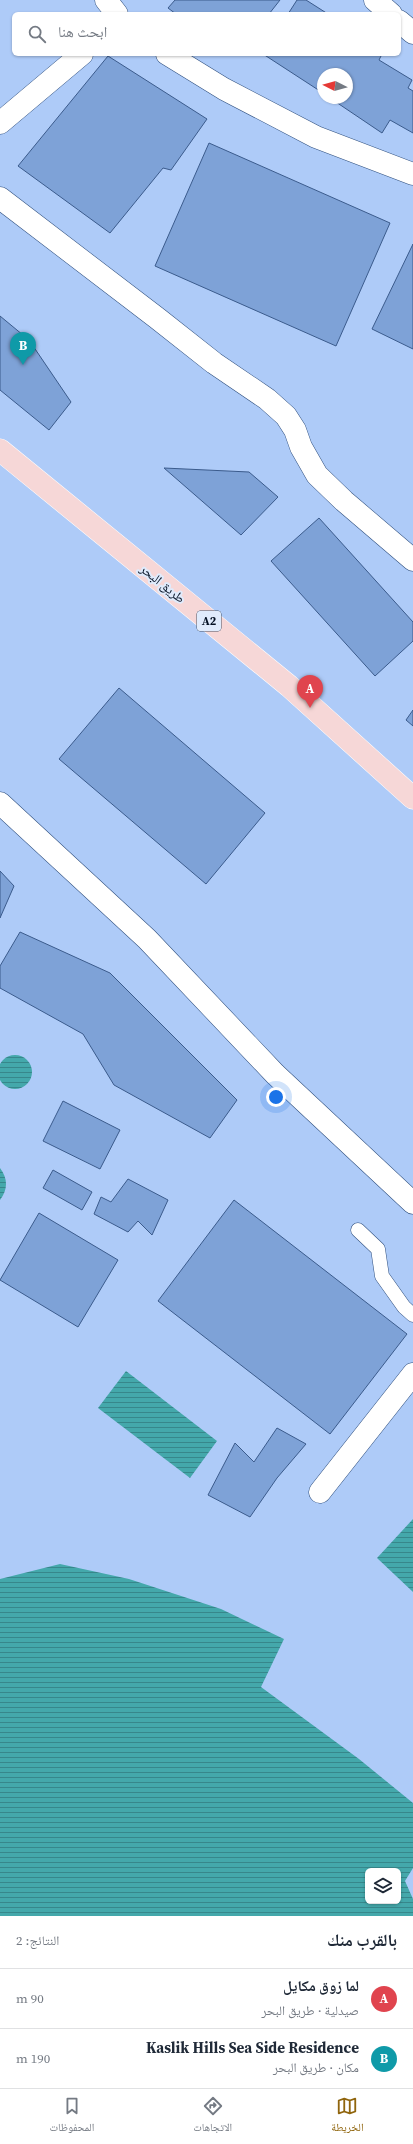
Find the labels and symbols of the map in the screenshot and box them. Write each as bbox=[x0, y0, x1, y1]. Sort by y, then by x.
north arrow bbox=[317, 68, 353, 104]
pin: B bbox=[10, 332, 36, 365]
street label: طريق البحر bbox=[136, 559, 189, 607]
road number: A2 bbox=[197, 611, 221, 631]
pin: A bbox=[297, 675, 323, 708]
your location bbox=[266, 1087, 286, 1107]

